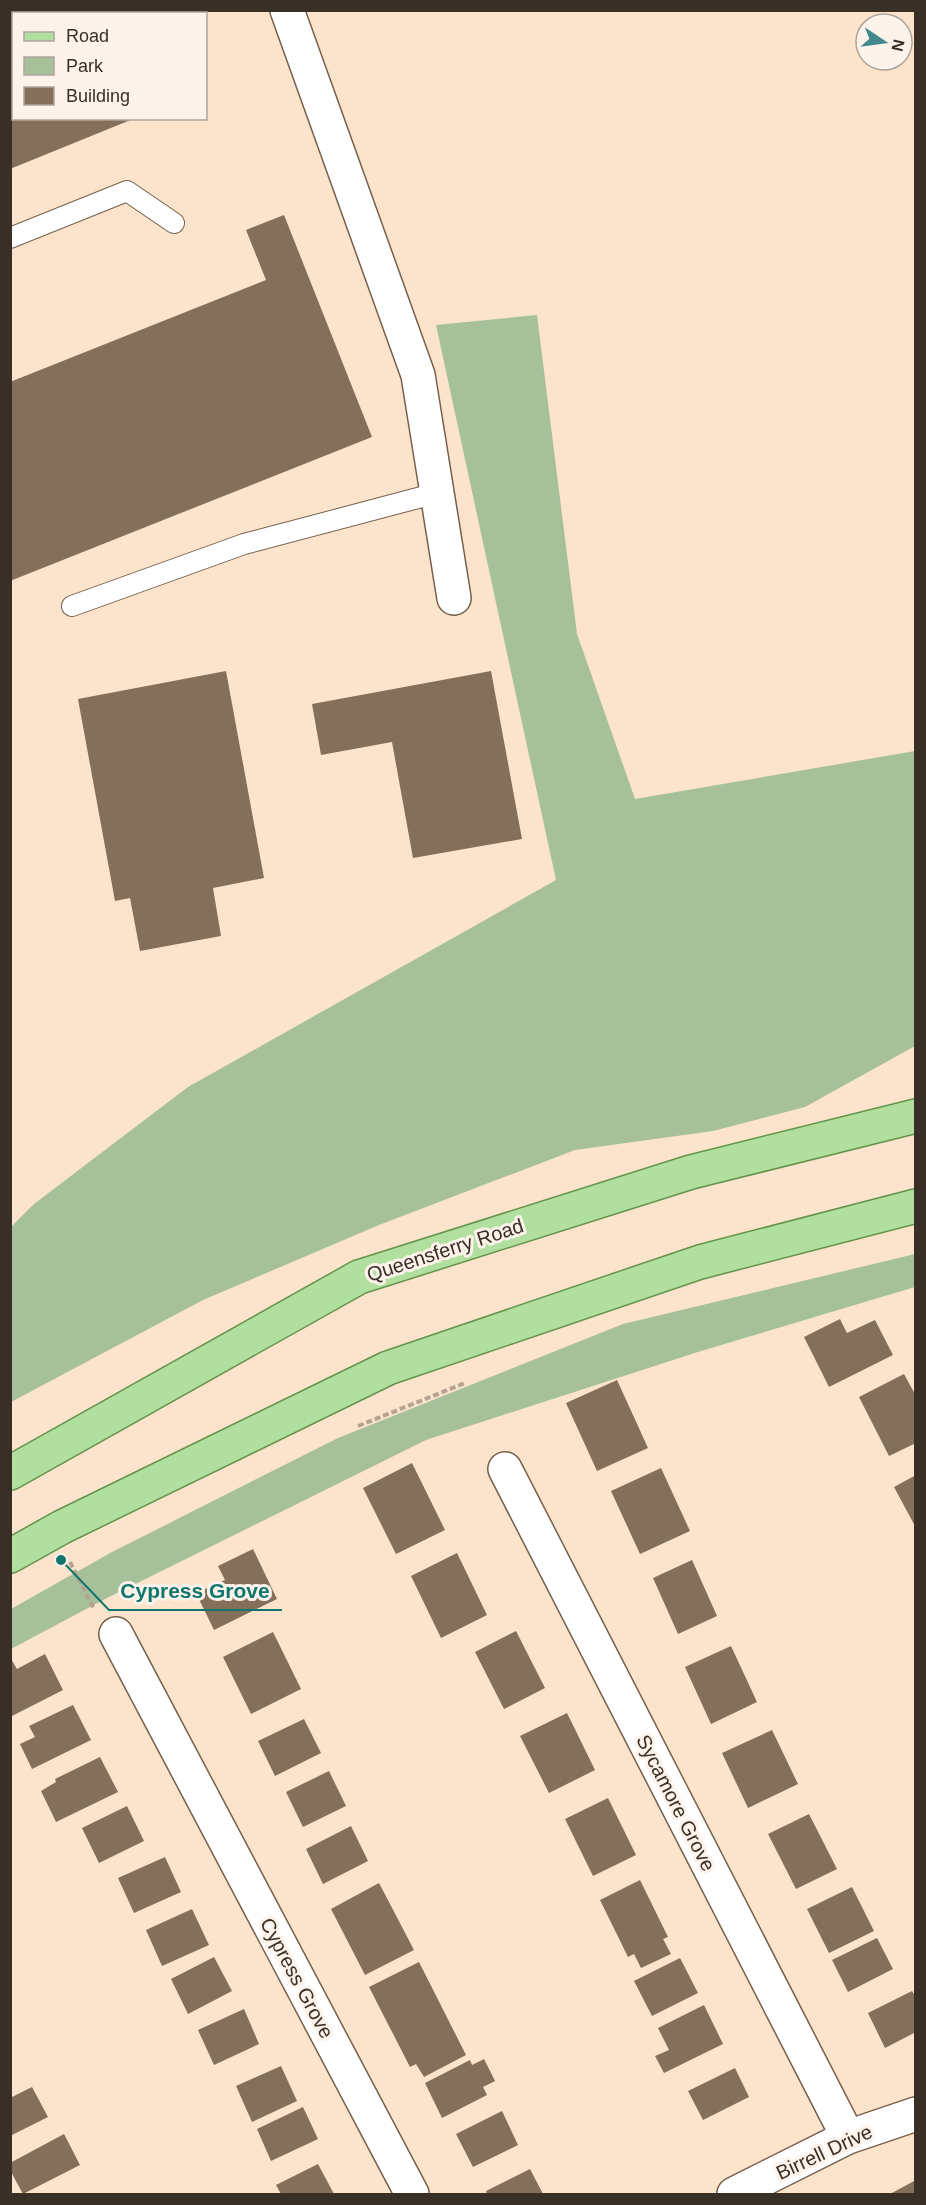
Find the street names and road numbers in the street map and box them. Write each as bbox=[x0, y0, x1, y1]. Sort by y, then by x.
street label: Queensferry Road bbox=[364, 1214, 526, 1286]
street label: Sycamore Grove bbox=[632, 1731, 720, 1875]
street label: Cypress Grove bbox=[256, 1914, 338, 2042]
street label: Birrell Drive bbox=[773, 2120, 875, 2184]

